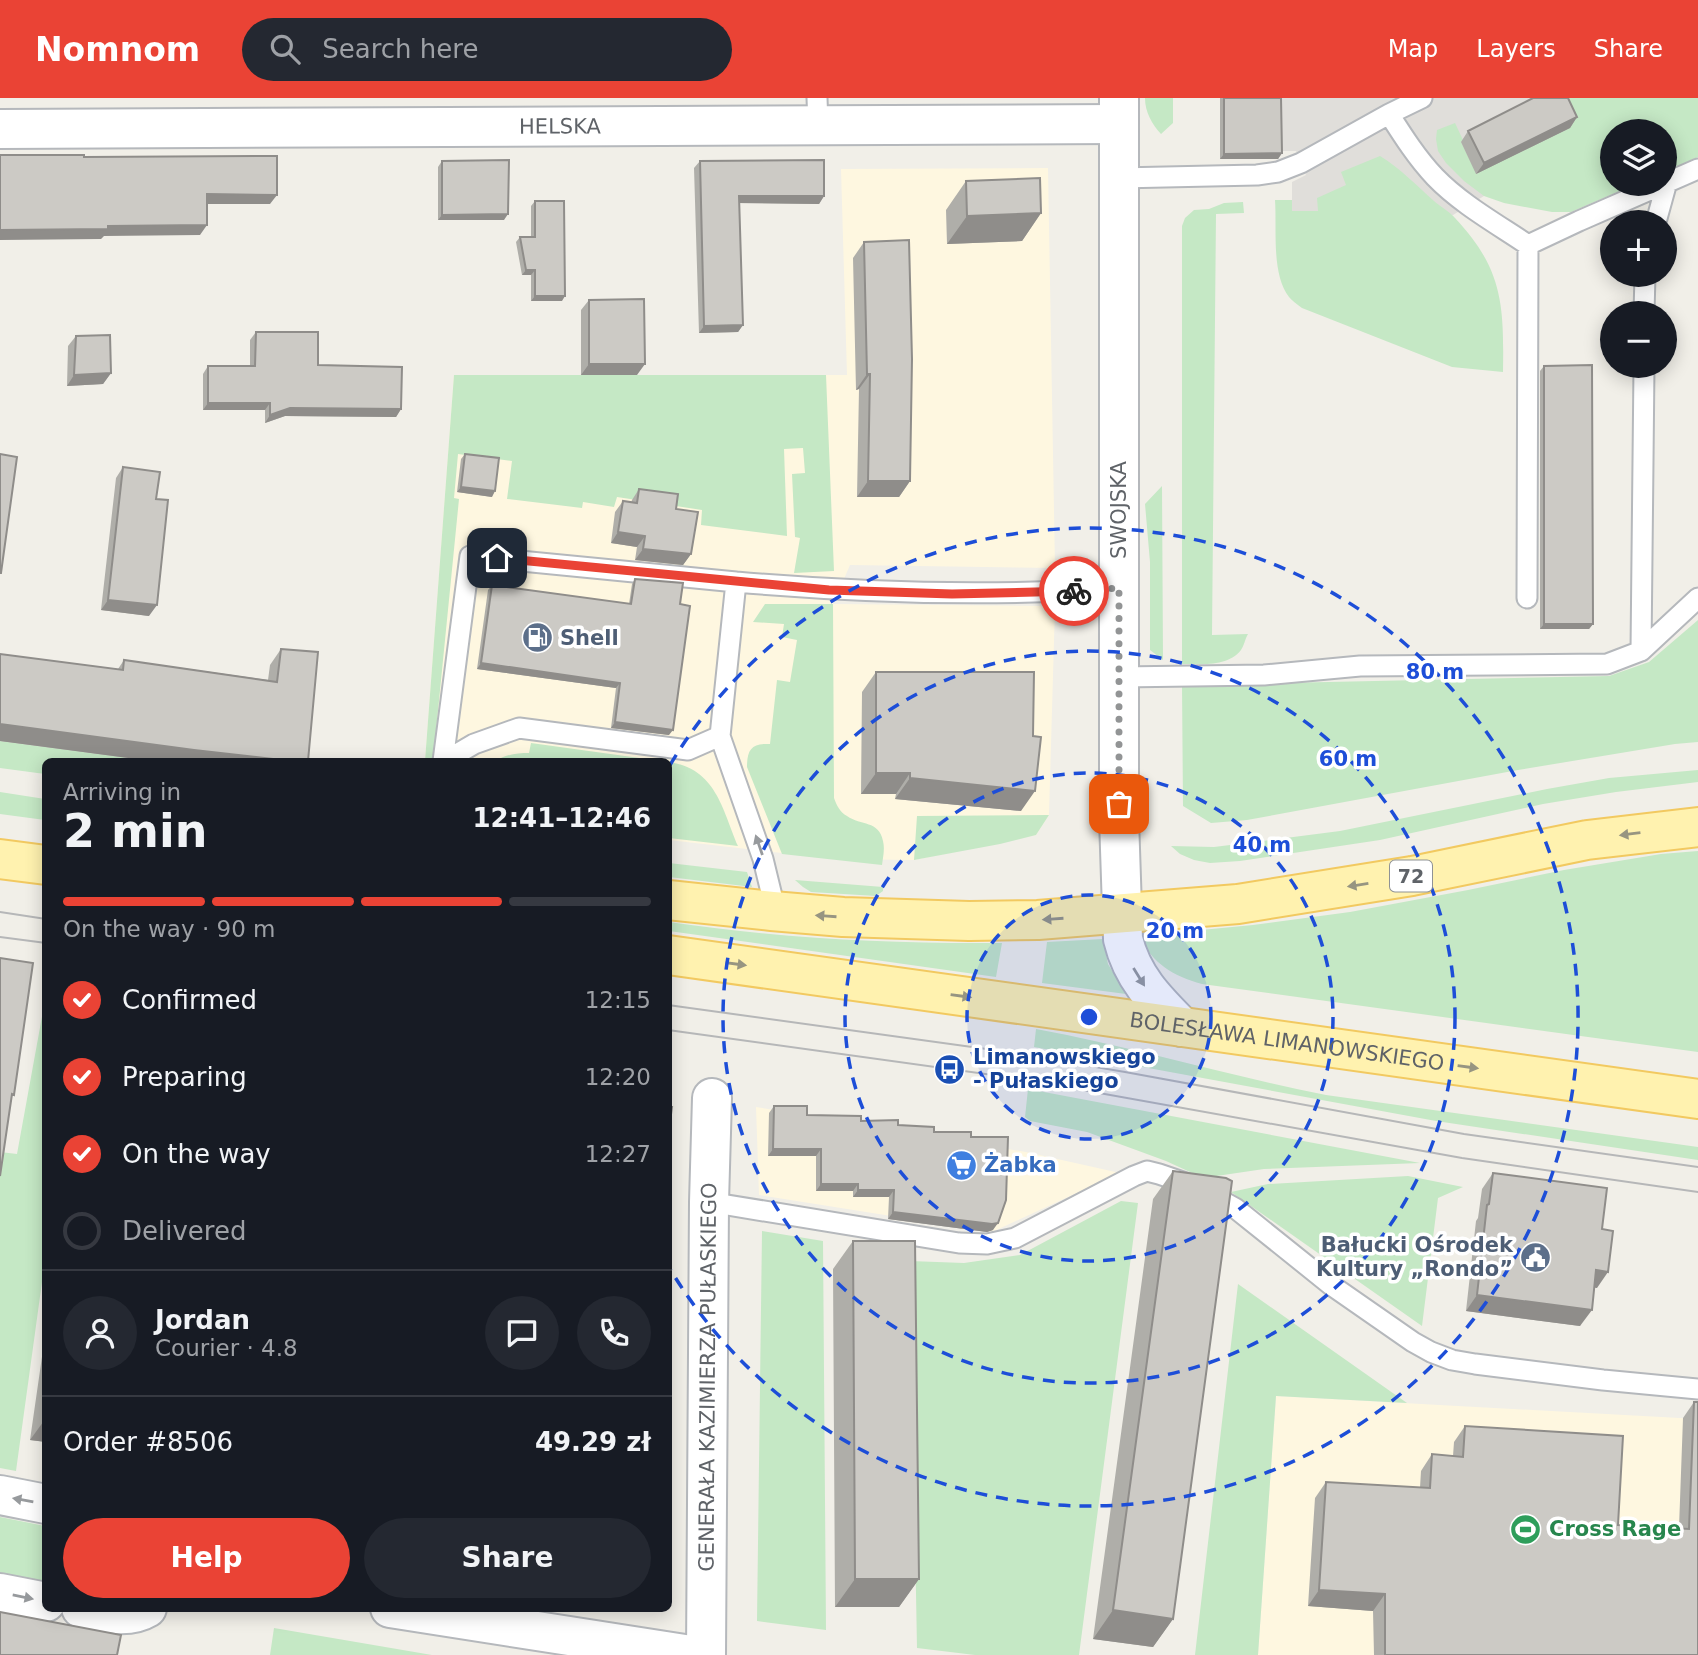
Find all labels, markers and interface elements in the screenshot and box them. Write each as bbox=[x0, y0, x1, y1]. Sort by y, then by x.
search box bbox=[242, 18, 732, 81]
text: Nomnom bbox=[35, 30, 200, 69]
icon: search bbox=[266, 30, 304, 68]
text: Search here bbox=[322, 34, 478, 64]
text: Map bbox=[1388, 35, 1438, 63]
text: Layers bbox=[1476, 35, 1556, 63]
text: Share bbox=[1594, 35, 1663, 63]
street label: HELSKA bbox=[519, 114, 602, 139]
map controls bbox=[1600, 119, 1677, 378]
button: layers bbox=[1600, 119, 1677, 196]
button: + bbox=[1600, 210, 1677, 287]
button: − bbox=[1600, 301, 1677, 378]
street label: SWOJSKA bbox=[1107, 460, 1131, 559]
pin bbox=[467, 528, 527, 588]
icon: home bbox=[478, 539, 516, 577]
courier bbox=[1039, 556, 1109, 626]
icon: bike bbox=[1055, 572, 1093, 610]
fuel station icon: Shell bbox=[520, 621, 554, 655]
place label: Shell bbox=[560, 626, 619, 650]
text: 80 m bbox=[1406, 660, 1464, 684]
text: 60 m bbox=[1319, 747, 1377, 771]
pin bbox=[1089, 774, 1149, 834]
text: Arriving in bbox=[63, 779, 181, 805]
icon: bag bbox=[1100, 785, 1138, 823]
text: 12:41–12:46 bbox=[472, 803, 651, 833]
text: 2 min bbox=[63, 804, 207, 858]
one-way arrow bbox=[1619, 829, 1641, 840]
text: 40 m bbox=[1233, 833, 1291, 857]
one-way arrow bbox=[753, 834, 764, 855]
road number: 72 bbox=[1390, 860, 1432, 891]
one-way arrow bbox=[1347, 880, 1369, 891]
one-way arrow bbox=[815, 910, 837, 921]
one-way arrow bbox=[1042, 914, 1064, 925]
text: On the way · 90 m bbox=[63, 916, 275, 942]
text: 20 m bbox=[1146, 919, 1204, 943]
one-way arrow bbox=[725, 959, 747, 970]
one-way arrow bbox=[1132, 967, 1145, 986]
icon: check bbox=[63, 981, 101, 1019]
text: Confirmed bbox=[122, 985, 257, 1015]
text: 12:15 bbox=[585, 987, 651, 1013]
one-way arrow bbox=[951, 990, 973, 1001]
centre of rings bbox=[1077, 1005, 1101, 1029]
street label: BOLESŁAWA LIMANOWSKIEGO bbox=[1128, 1008, 1446, 1075]
place label: Limanowskiego - Pułaskiego bbox=[973, 1045, 1156, 1093]
bus stop icon: Limanowskiego - Pułaskiego bbox=[933, 1052, 967, 1086]
icon: check bbox=[63, 1058, 101, 1096]
text: Preparing bbox=[122, 1062, 247, 1092]
one-way arrow bbox=[1457, 1062, 1479, 1073]
text: 12:20 bbox=[585, 1064, 651, 1090]
icon: check bbox=[63, 1135, 101, 1173]
text: On the way bbox=[122, 1139, 271, 1169]
text: 12:27 bbox=[585, 1141, 651, 1167]
supermarket icon: Żabka bbox=[944, 1148, 978, 1182]
place label: Żabka bbox=[984, 1152, 1057, 1177]
street label: GENERAŁA KAZIMIERZA PUŁASKIEGO bbox=[695, 1182, 722, 1572]
text: Delivered bbox=[122, 1216, 246, 1246]
place label: Bałucki Ośrodek Kultury „Rondo” bbox=[1316, 1233, 1514, 1281]
public building icon: Bałucki Ośrodek Kultury „Rondo” bbox=[1519, 1240, 1553, 1274]
button: person bbox=[63, 1296, 137, 1370]
button: chat bbox=[485, 1296, 559, 1370]
button: phone bbox=[577, 1296, 651, 1370]
text: Jordan bbox=[155, 1305, 250, 1335]
text: Courier · 4.8 bbox=[155, 1335, 298, 1361]
text: Order #8506 bbox=[63, 1427, 233, 1457]
text: 49.29 zł bbox=[535, 1427, 651, 1457]
one-way arrow bbox=[12, 1494, 34, 1505]
sports icon: Cross Rage bbox=[1509, 1512, 1543, 1546]
place label: Cross Rage bbox=[1549, 1517, 1681, 1541]
button: Help bbox=[63, 1518, 350, 1598]
button: Share bbox=[364, 1518, 651, 1598]
one-way arrow bbox=[12, 1592, 34, 1603]

